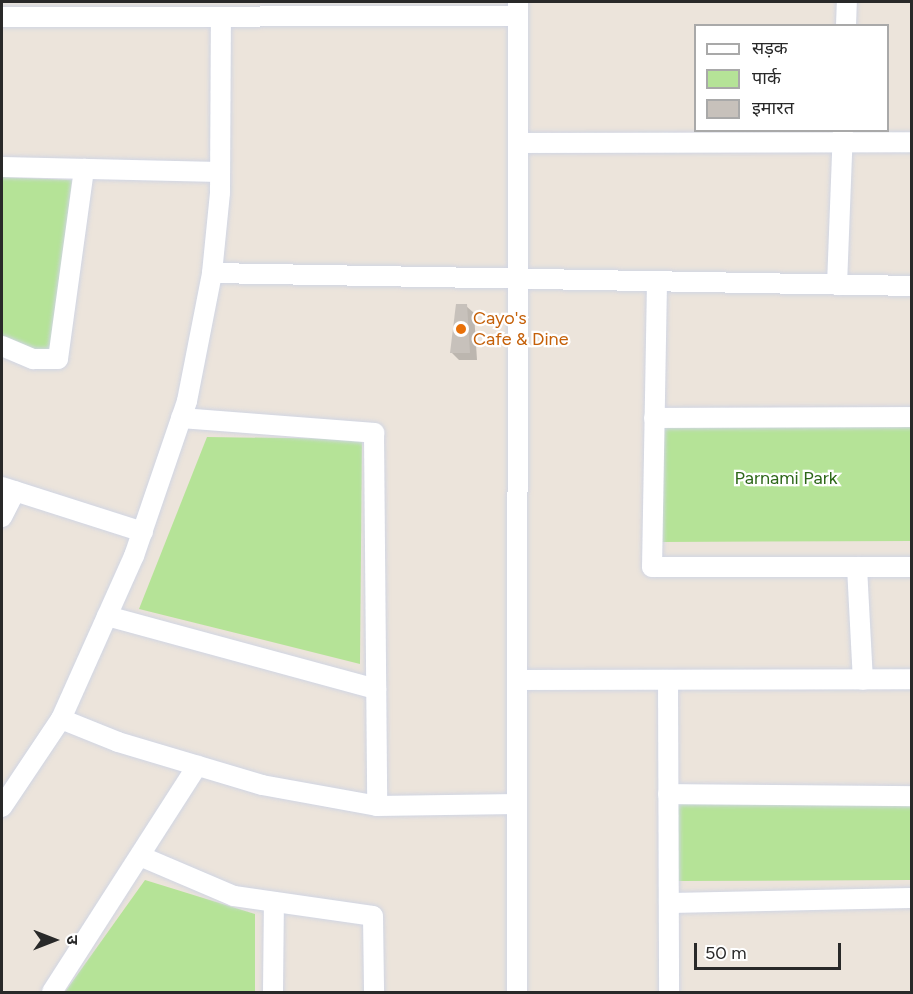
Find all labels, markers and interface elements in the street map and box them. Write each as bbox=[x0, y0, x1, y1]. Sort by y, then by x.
legend bbox=[694, 24, 889, 132]
text: सड़क bbox=[752, 37, 788, 59]
text: पार्क bbox=[752, 67, 781, 89]
text: इमारत bbox=[752, 97, 794, 119]
place label: Cayo's Cafe & Dine bbox=[473, 308, 568, 350]
marker: Cayo's Cafe & Dine bbox=[454, 322, 468, 336]
park label: Parnami Park bbox=[735, 467, 837, 489]
north arrow bbox=[24, 910, 84, 970]
scale bar bbox=[697, 931, 844, 969]
text: उ bbox=[63, 935, 82, 945]
text: 50 m bbox=[705, 942, 747, 964]

